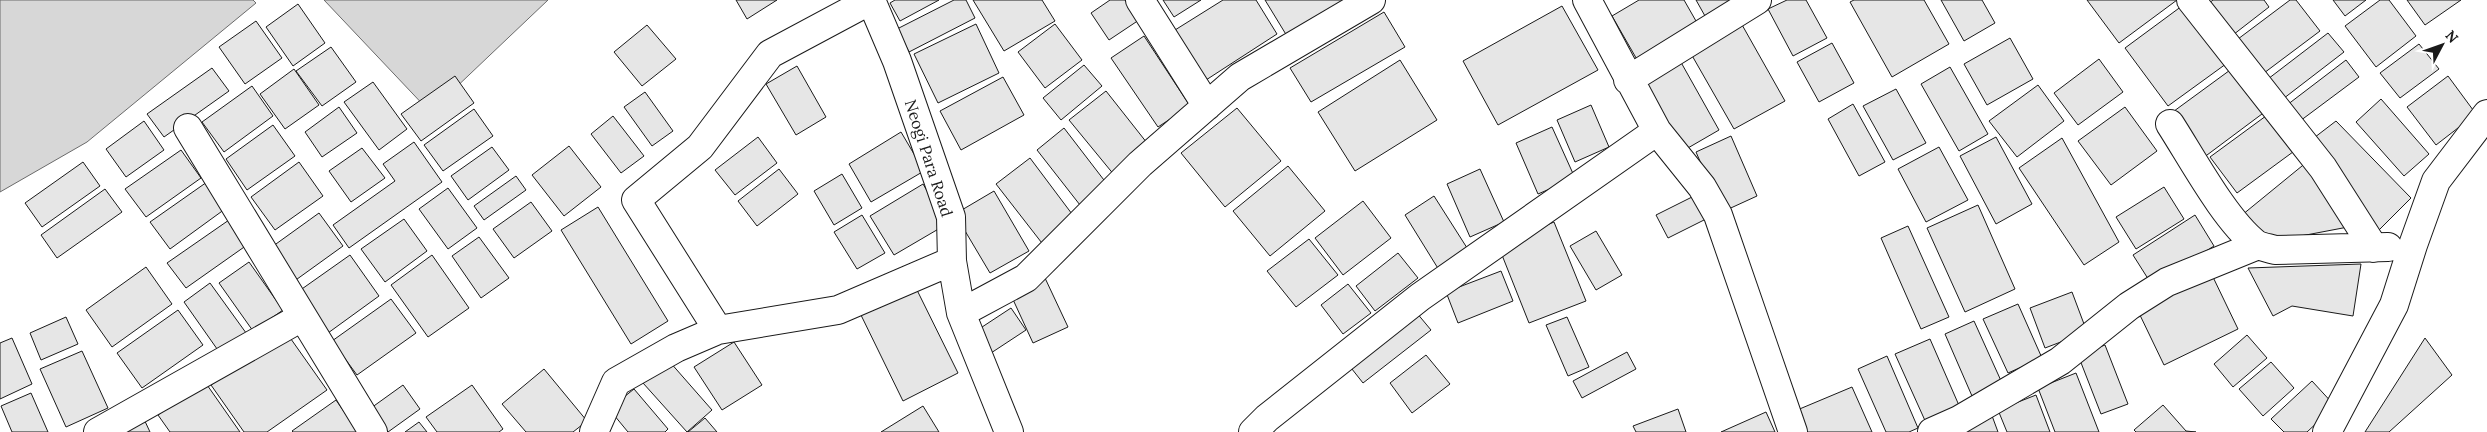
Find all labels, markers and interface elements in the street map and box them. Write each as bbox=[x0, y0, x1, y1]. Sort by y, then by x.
north arrow bbox=[2417, 20, 2467, 70]
text: N bbox=[2441, 26, 2462, 47]
street label: Neogi Para Road bbox=[901, 97, 958, 220]

